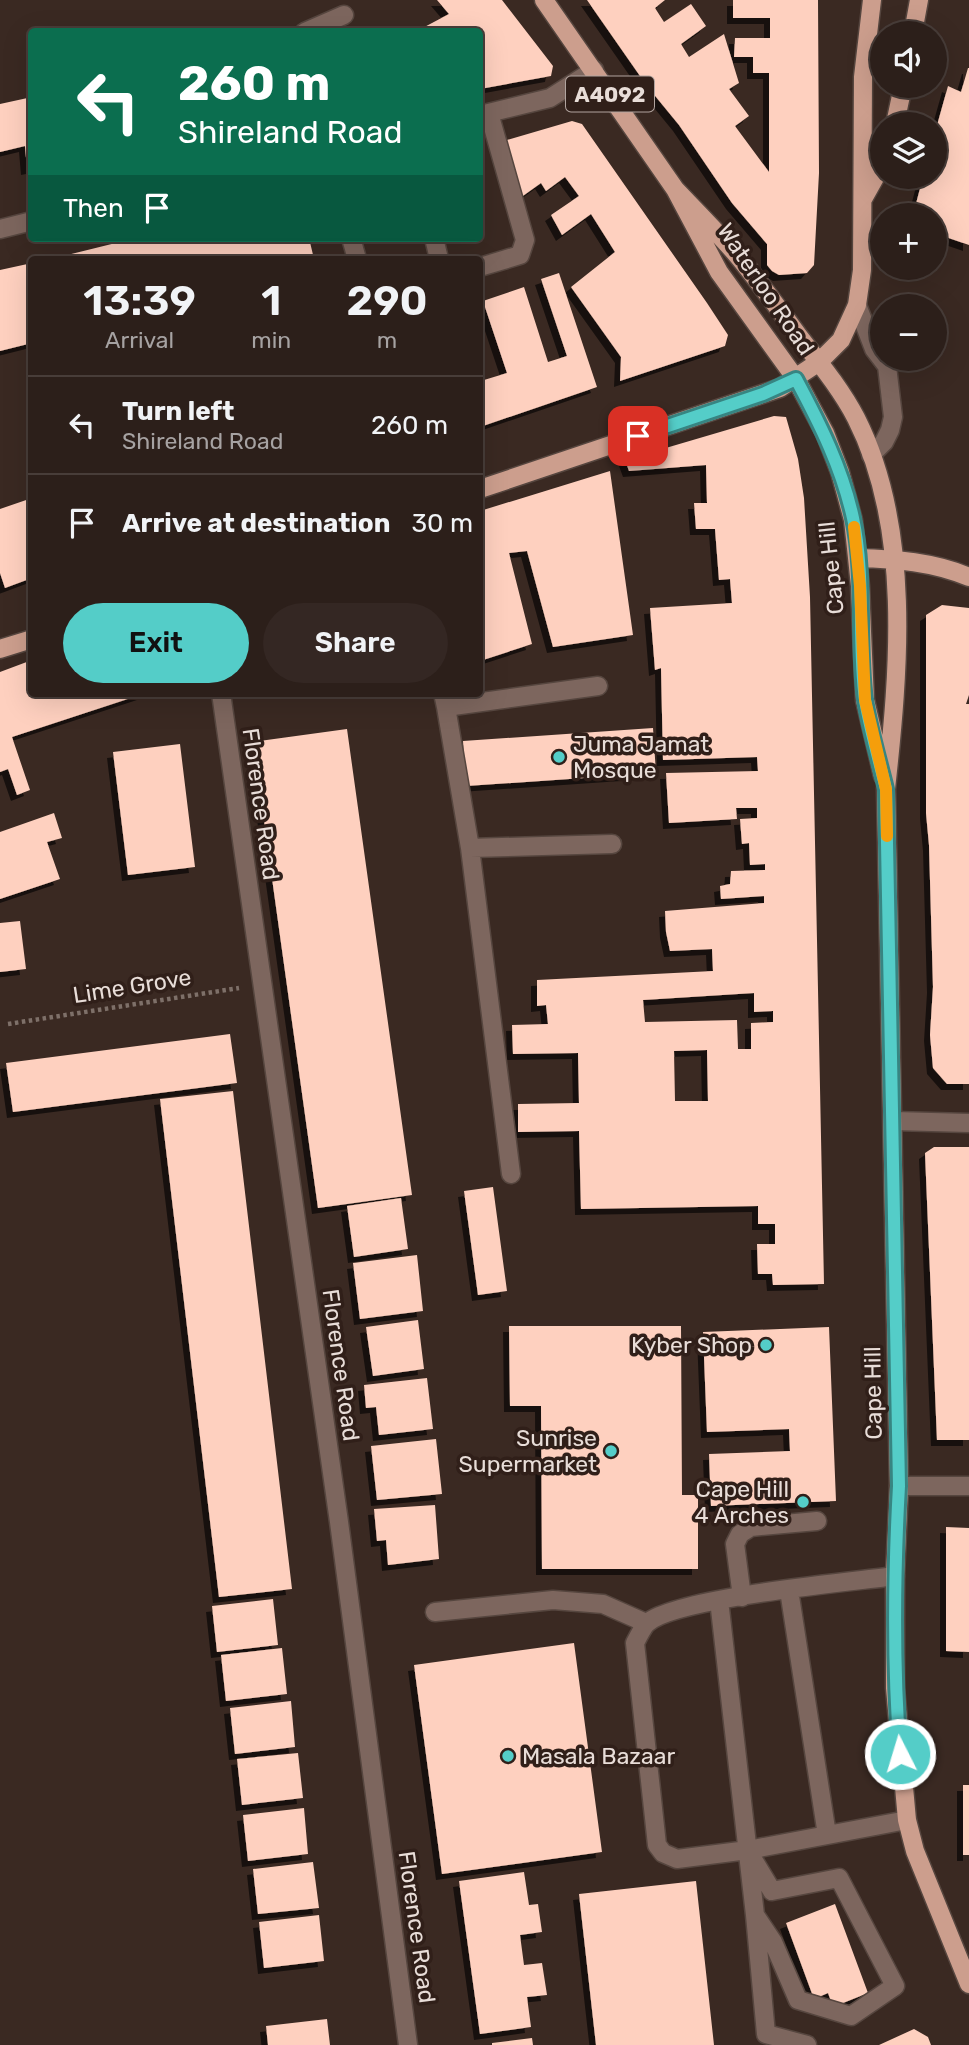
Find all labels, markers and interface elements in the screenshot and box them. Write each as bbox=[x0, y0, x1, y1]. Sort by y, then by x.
map controls bbox=[870, 21, 947, 371]
button: sound bbox=[870, 21, 947, 98]
text: 260 m bbox=[178, 54, 330, 112]
icon: left bbox=[63, 56, 154, 147]
road number: A4092 bbox=[566, 76, 654, 112]
button: layers bbox=[870, 112, 947, 189]
text: Shireland Road bbox=[178, 113, 402, 151]
icon: arrive bbox=[138, 189, 176, 227]
text: Then bbox=[63, 193, 124, 224]
button: + bbox=[870, 203, 947, 280]
street label: Waterloo Road bbox=[712, 218, 820, 360]
text: 13:39 bbox=[83, 276, 196, 326]
text: 1 bbox=[261, 276, 281, 326]
text: 290 bbox=[347, 276, 428, 326]
button: − bbox=[870, 294, 947, 371]
text: Arrival bbox=[105, 326, 174, 354]
text: min bbox=[251, 326, 291, 354]
text: m bbox=[377, 326, 397, 354]
text: Turn left bbox=[122, 396, 234, 427]
icon: left bbox=[63, 406, 101, 444]
pin bbox=[608, 406, 668, 466]
text: 260 m bbox=[371, 410, 448, 441]
icon: arrive bbox=[619, 417, 657, 455]
text: Shireland Road bbox=[122, 427, 283, 455]
icon: arrive bbox=[63, 504, 101, 542]
text: Arrive at destination bbox=[122, 508, 390, 539]
text: 30 m bbox=[411, 508, 473, 539]
street label: Cape Hill bbox=[812, 520, 850, 616]
button: Exit bbox=[63, 603, 249, 683]
button: Share bbox=[263, 603, 448, 683]
street label: Florence Road bbox=[236, 726, 286, 882]
place label: Juma Jamat Mosque bbox=[573, 730, 709, 784]
marker: Juma Jamat Mosque bbox=[551, 749, 567, 765]
street label: Lime Grove bbox=[71, 963, 193, 1009]
street label: Florence Road bbox=[316, 1287, 366, 1443]
place label: Kyber Shop bbox=[631, 1331, 752, 1359]
marker: Kyber Shop bbox=[758, 1337, 774, 1353]
street label: Cape Hill bbox=[858, 1346, 888, 1440]
place label: Sunrise Supermarket bbox=[459, 1424, 597, 1478]
marker: Sunrise Supermarket bbox=[603, 1443, 619, 1459]
place label: Cape Hill 4 Arches bbox=[694, 1475, 789, 1529]
marker: Cape Hill 4 Arches bbox=[795, 1494, 811, 1510]
position arrow bbox=[863, 1717, 937, 1791]
place label: Masala Bazaar bbox=[522, 1742, 675, 1770]
marker: Masala Bazaar bbox=[500, 1748, 516, 1764]
street label: Florence Road bbox=[392, 1849, 442, 2005]

